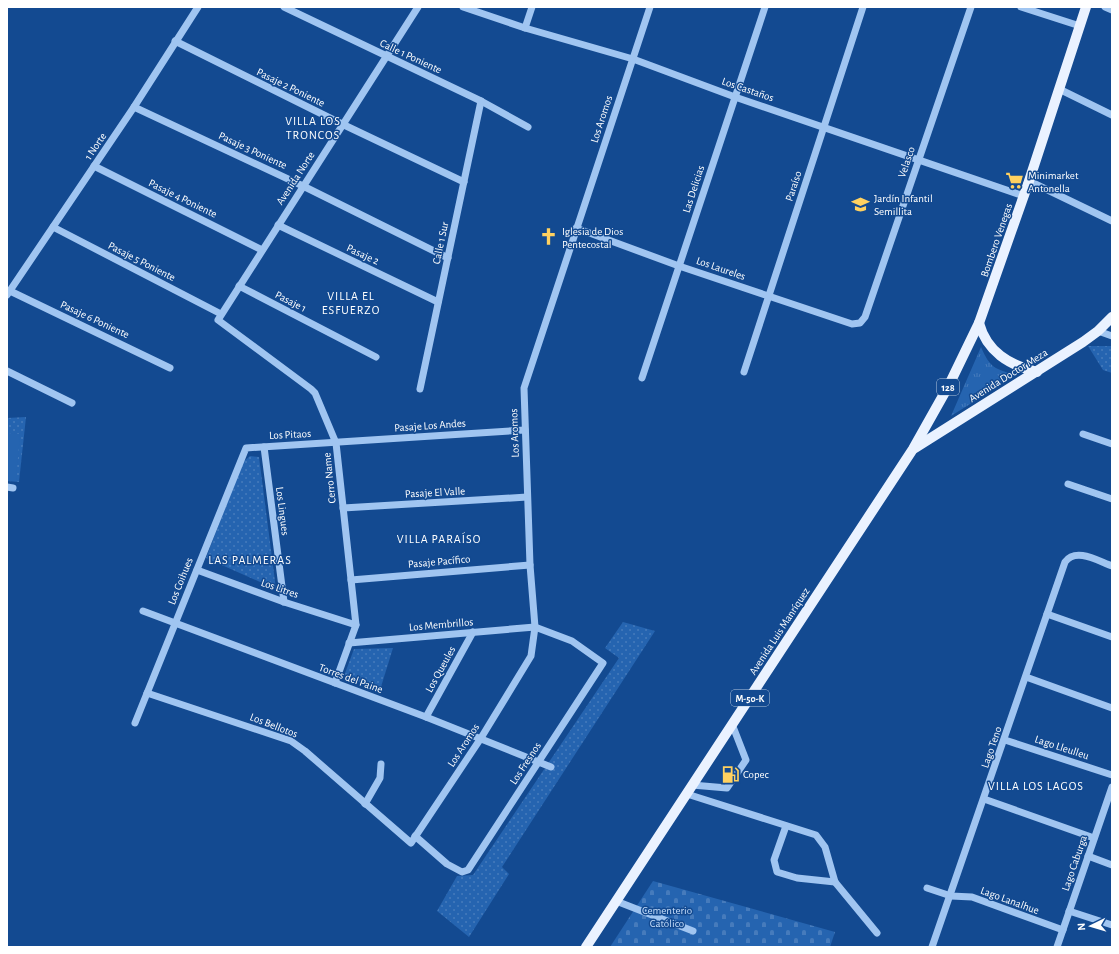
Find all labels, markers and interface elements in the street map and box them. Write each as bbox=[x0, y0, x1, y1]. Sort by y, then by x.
street label: Calle 1 Poniente bbox=[378, 37, 443, 76]
street label: Pasaje 2 Poniente bbox=[255, 66, 327, 109]
street label: Los Castaños bbox=[720, 75, 775, 103]
street label: Los Aromos bbox=[589, 94, 614, 144]
district label: VILLA LOS TRONCOS bbox=[285, 115, 341, 141]
street label: Pasaje 3 Poniente bbox=[217, 130, 289, 171]
street label: 1 Norte bbox=[82, 131, 108, 162]
street label: Velasco bbox=[896, 145, 917, 179]
street label: Avenida Norte bbox=[274, 150, 317, 207]
street label: Las Delicias bbox=[681, 164, 706, 214]
street label: Paraíso bbox=[783, 170, 804, 203]
place label: Minimarket Antonella bbox=[1028, 170, 1079, 194]
supermarket icon: Minimarket Antonella bbox=[1005, 171, 1025, 191]
street label: Pasaje 4 Poniente bbox=[147, 177, 219, 220]
place label: Jardín Infantil Semillita bbox=[874, 193, 933, 217]
school or university icon: Jardín Infantil Semillita bbox=[851, 194, 871, 214]
street label: Bombero Venegas bbox=[979, 202, 1014, 278]
street label: Calle 1 Sur bbox=[431, 221, 450, 265]
place label: Iglesia de Dios Pentecostal bbox=[562, 226, 623, 250]
church icon: Iglesia de Dios Pentecostal bbox=[539, 227, 559, 247]
street label: Pasaje 5 Poniente bbox=[106, 240, 177, 283]
street label: Pasaje 2 bbox=[345, 242, 381, 267]
street label: Los Laureles bbox=[695, 255, 747, 282]
street label: Pasaje 1 bbox=[273, 289, 308, 314]
district label: VILLA EL ESFUERZO bbox=[322, 290, 380, 316]
street label: Pasaje 6 Poniente bbox=[59, 299, 131, 340]
street label: Avenida Doctor Meza bbox=[967, 347, 1050, 404]
road number: 128 bbox=[937, 379, 959, 395]
street label: Los Aromos bbox=[508, 408, 521, 458]
street label: Pasaje Los Andes bbox=[394, 418, 466, 433]
street label: Los Pitaos bbox=[269, 428, 311, 441]
street label: Cerro Name bbox=[321, 452, 338, 504]
street label: Pasaje El Valle bbox=[405, 485, 466, 500]
street label: Los Lingues bbox=[274, 486, 291, 536]
district label: VILLA PARAÍSO bbox=[397, 532, 481, 545]
street label: Pasaje Pacífico bbox=[407, 553, 471, 570]
district label: LAS PALMERAS bbox=[208, 554, 292, 566]
street label: Los Coihues bbox=[166, 556, 195, 606]
street label: Los Litres bbox=[260, 577, 300, 600]
street label: Avenida Luis Manríquez bbox=[747, 585, 812, 677]
street label: Los Membrillos bbox=[408, 616, 474, 633]
street label: Los Queules bbox=[423, 644, 458, 694]
street label: Torres del Paine bbox=[317, 662, 384, 695]
road number: M-50-K bbox=[731, 690, 769, 706]
street label: Los Bellotos bbox=[248, 711, 299, 740]
street label: Los Aromos bbox=[445, 722, 481, 769]
street label: Lago Teno bbox=[979, 725, 1004, 769]
street label: Lago Lleulleu bbox=[1033, 734, 1091, 762]
street label: Los Fresnos bbox=[508, 740, 543, 786]
fuel station icon: Copec bbox=[720, 764, 740, 784]
place label: Copec bbox=[743, 769, 770, 780]
district label: VILLA LOS LAGOS bbox=[988, 780, 1084, 792]
street label: Lago Caburga bbox=[1060, 834, 1089, 892]
street label: Lago Lanalhue bbox=[979, 885, 1041, 916]
park label: Cementerio Católico bbox=[642, 905, 692, 929]
north arrow bbox=[1071, 906, 1111, 946]
text: N bbox=[1076, 923, 1087, 931]

